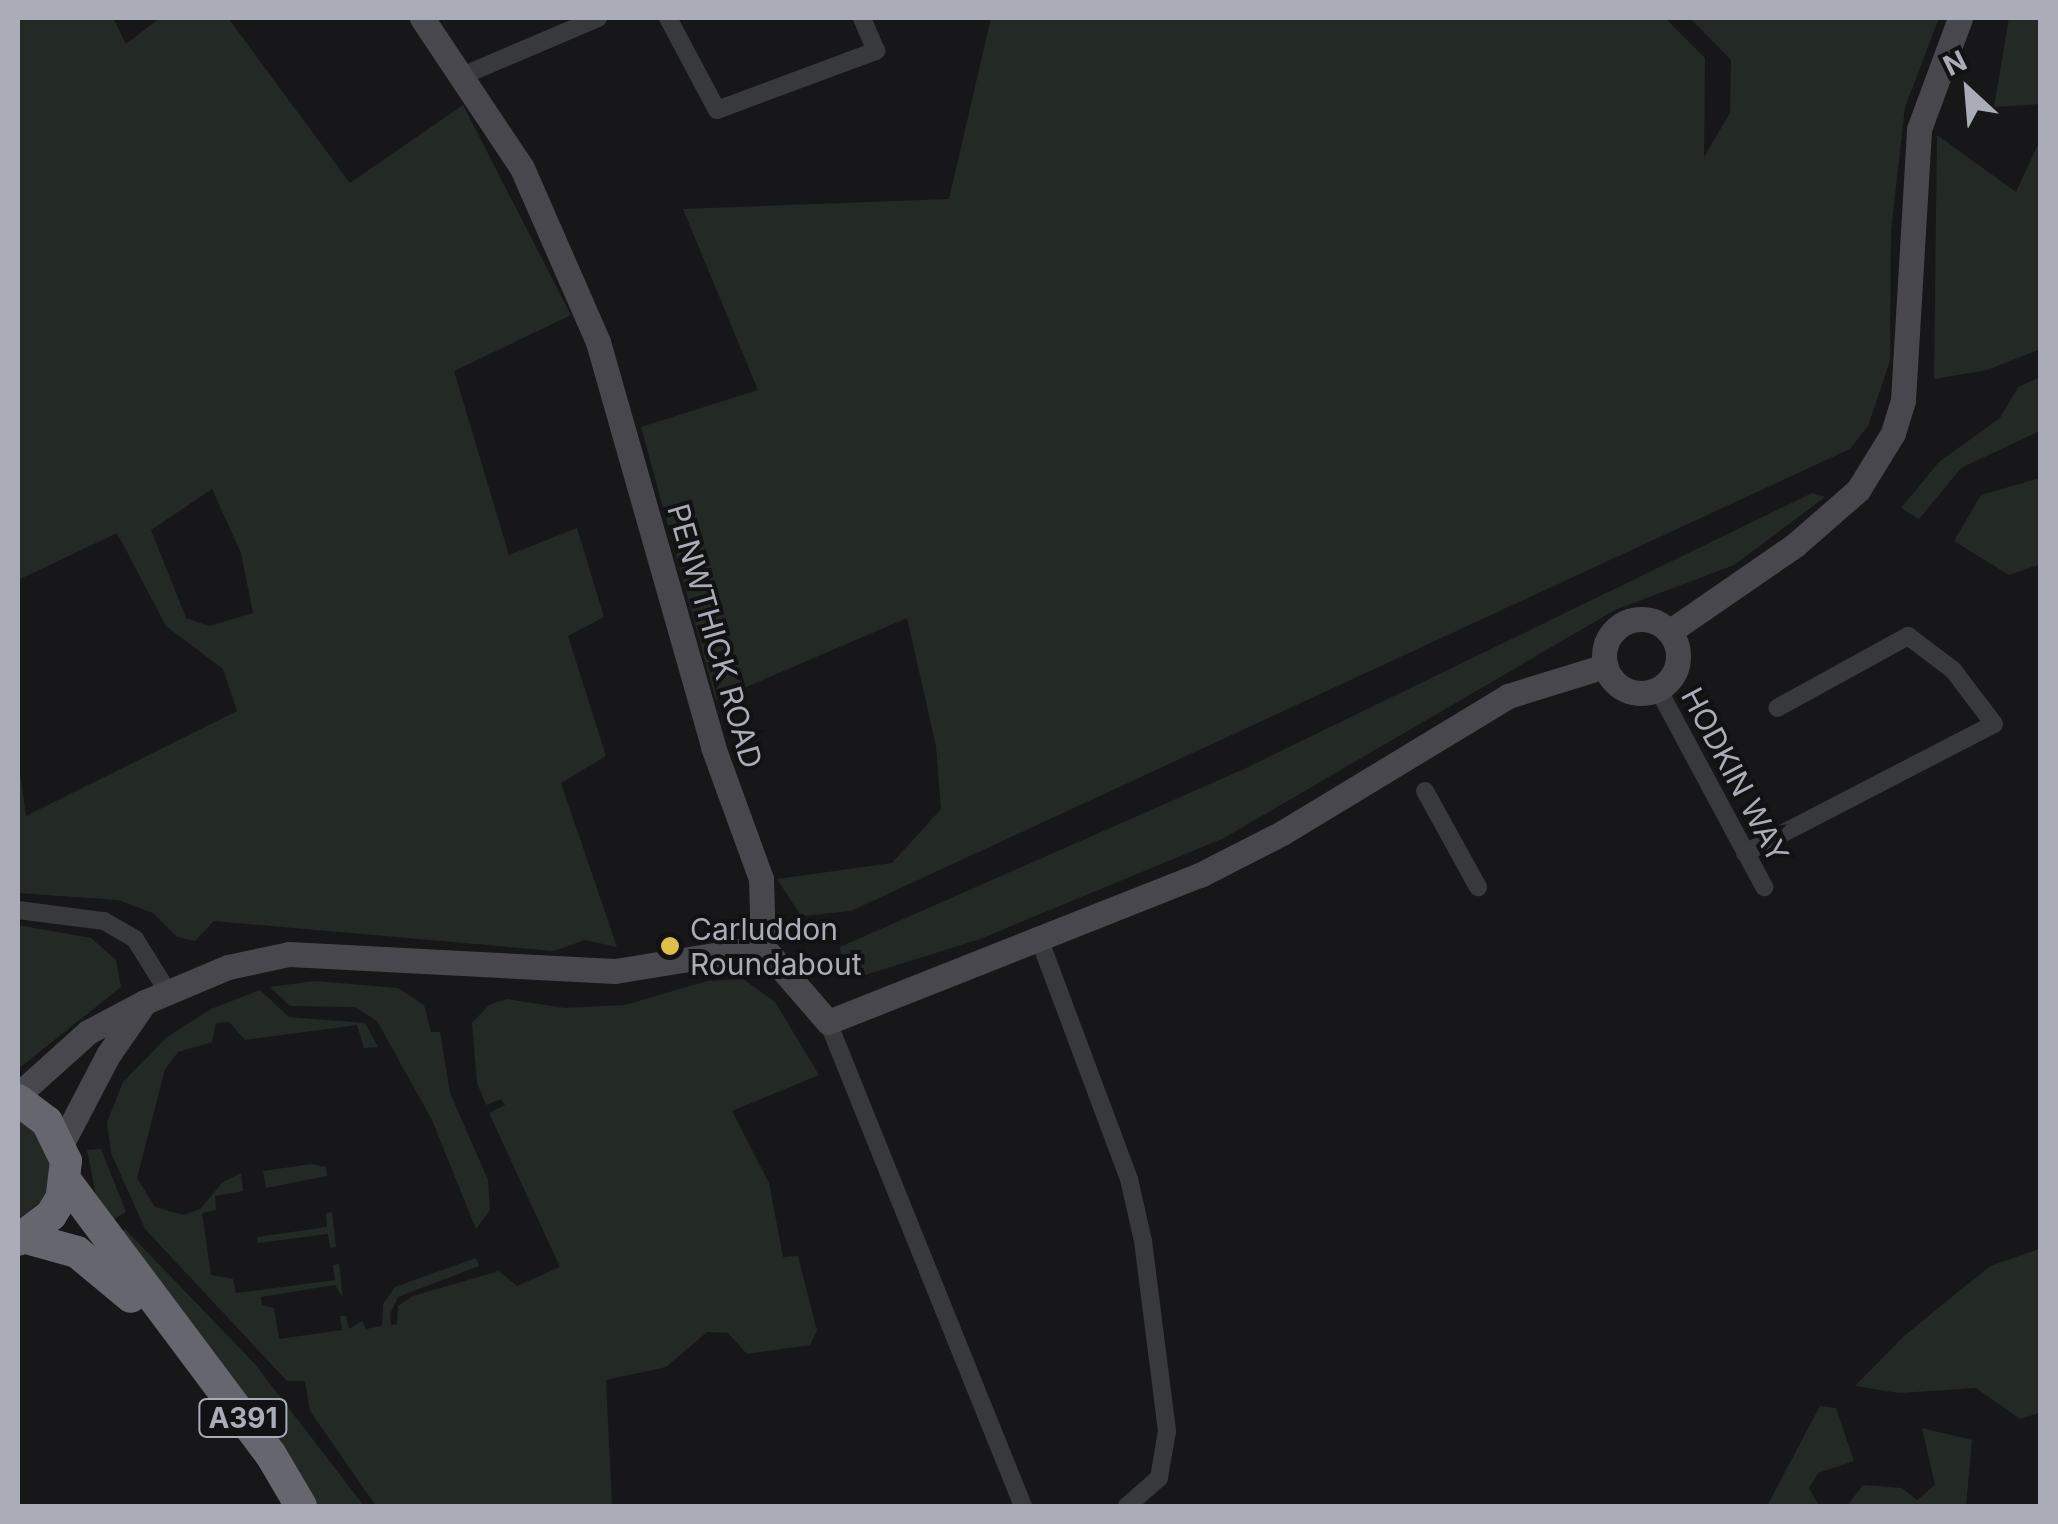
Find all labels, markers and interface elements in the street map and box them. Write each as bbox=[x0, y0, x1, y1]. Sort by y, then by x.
north arrow bbox=[1918, 40, 2018, 140]
text: N bbox=[1938, 43, 1972, 83]
street label: PENWTHICK ROAD bbox=[660, 500, 770, 772]
street label: HODKIN WAY bbox=[1674, 681, 1796, 869]
place label: Carluddon Roundabout bbox=[690, 911, 861, 982]
marker: Carluddon Roundabout bbox=[659, 935, 681, 957]
road number: A391 bbox=[198, 1395, 288, 1441]

